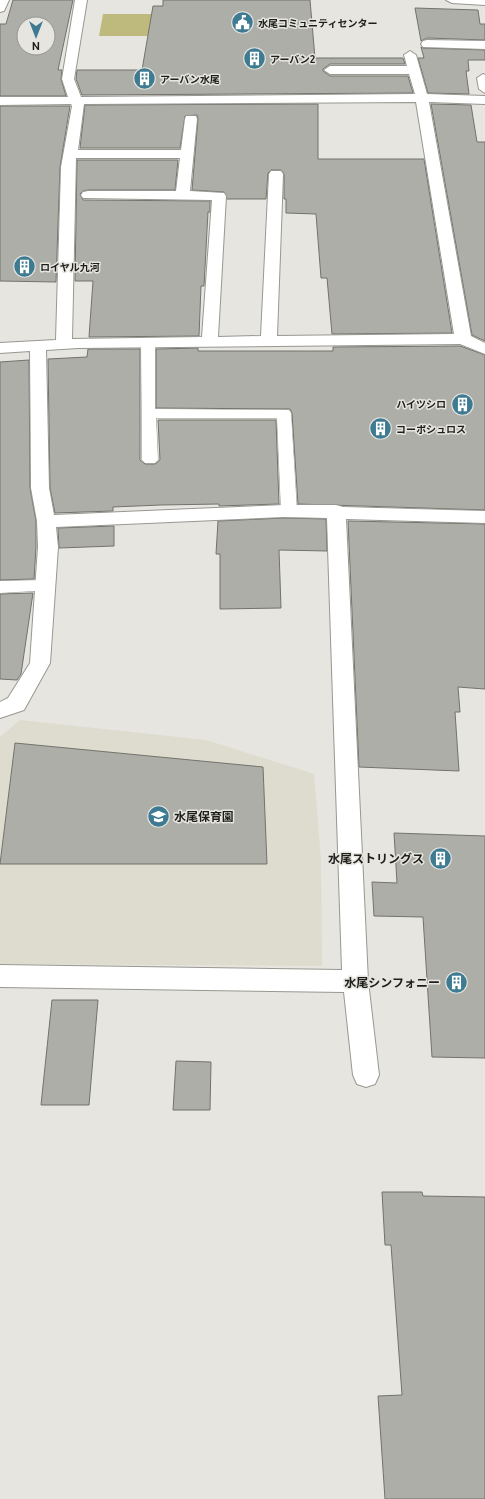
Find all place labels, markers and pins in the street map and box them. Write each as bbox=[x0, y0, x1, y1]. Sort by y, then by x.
public building icon: 水尾コミュニティセンター bbox=[230, 10, 256, 36]
place label: 水尾コミュニティセンター bbox=[258, 18, 377, 29]
building icon: アーバン2 bbox=[242, 46, 268, 72]
place label: アーバン2 bbox=[270, 54, 316, 65]
building icon: アーバン水尾 bbox=[132, 66, 158, 92]
place label: アーバン水尾 bbox=[160, 74, 220, 85]
building icon: ロイヤル九河 bbox=[11, 254, 37, 280]
place label: ロイヤル九河 bbox=[40, 262, 100, 273]
building icon: ハイツシロ bbox=[449, 391, 475, 417]
place label: ハイツシロ bbox=[396, 399, 446, 410]
building icon: コーポシュロス bbox=[367, 416, 393, 442]
place label: コーポシュロス bbox=[396, 424, 466, 435]
school or university icon: 水尾保育園 bbox=[146, 804, 172, 830]
place label: 水尾保育園 bbox=[174, 810, 234, 823]
building icon: 水尾ストリングス bbox=[427, 846, 453, 872]
place label: 水尾ストリングス bbox=[328, 852, 424, 865]
building icon: 水尾シンフォニー bbox=[443, 970, 469, 996]
place label: 水尾シンフォニー bbox=[344, 976, 440, 989]

